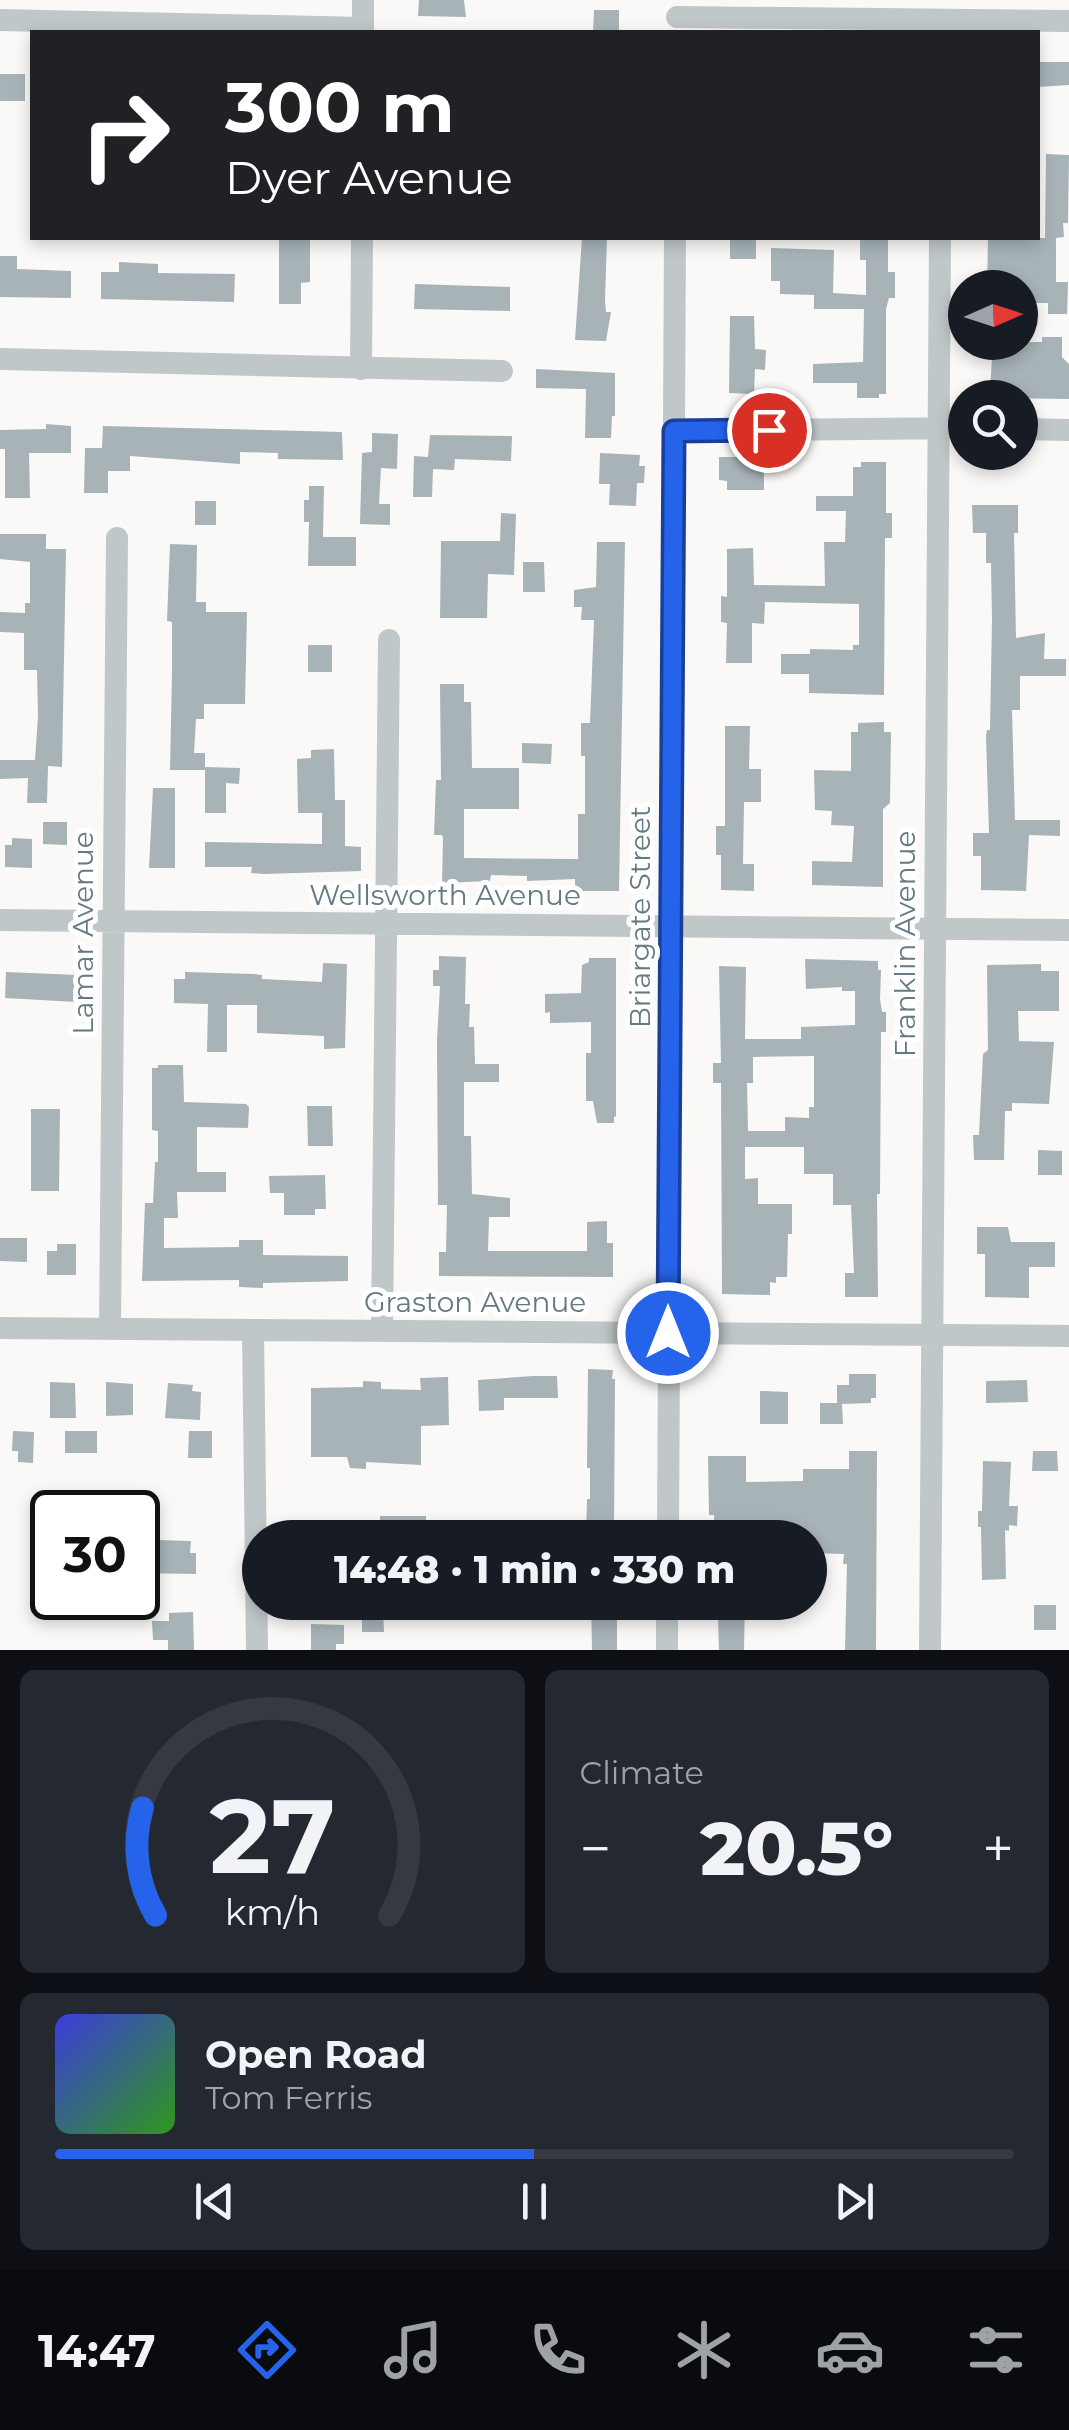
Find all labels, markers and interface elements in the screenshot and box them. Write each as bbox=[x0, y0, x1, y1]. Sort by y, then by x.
text: 300 m bbox=[225, 64, 455, 150]
icon: right bbox=[60, 70, 190, 200]
text: Dyer Avenue bbox=[225, 150, 513, 205]
north arrow bbox=[948, 270, 1038, 360]
map controls bbox=[948, 270, 1038, 470]
button: search bbox=[948, 380, 1038, 470]
pin bbox=[727, 388, 812, 473]
icon: arrive bbox=[742, 403, 797, 458]
street label: Briargate Street bbox=[623, 806, 657, 1028]
street label: Lamar Avenue bbox=[66, 831, 100, 1035]
street label: Franklin Avenue bbox=[888, 831, 922, 1057]
street label: Wellsworth Avenue bbox=[309, 878, 581, 912]
position arrow bbox=[616, 1281, 720, 1385]
street label: Graston Avenue bbox=[364, 1285, 586, 1319]
speed limit sign: 30 bbox=[30, 1490, 160, 1620]
text: 14:48 · 1 min · 330 m bbox=[334, 1546, 735, 1593]
text: Climate bbox=[580, 1753, 704, 1792]
text: 27 bbox=[209, 1772, 335, 1899]
text: 20.5° bbox=[700, 1802, 893, 1894]
text: − bbox=[580, 1815, 611, 1882]
text: + bbox=[982, 1815, 1014, 1882]
text: km/h bbox=[225, 1890, 320, 1934]
text: Open Road bbox=[205, 2031, 427, 2078]
text: Tom Ferris bbox=[205, 2078, 372, 2117]
icon: previous bbox=[187, 2174, 242, 2229]
icon: pause bbox=[507, 2174, 562, 2229]
icon: next bbox=[827, 2174, 882, 2229]
icon: directions bbox=[232, 2315, 302, 2385]
icon: music bbox=[378, 2315, 448, 2385]
icon: phone bbox=[523, 2315, 593, 2385]
icon: climate bbox=[669, 2315, 739, 2385]
icon: car bbox=[815, 2315, 885, 2385]
icon: filters bbox=[961, 2315, 1031, 2385]
text: 14:47 bbox=[38, 2323, 156, 2378]

